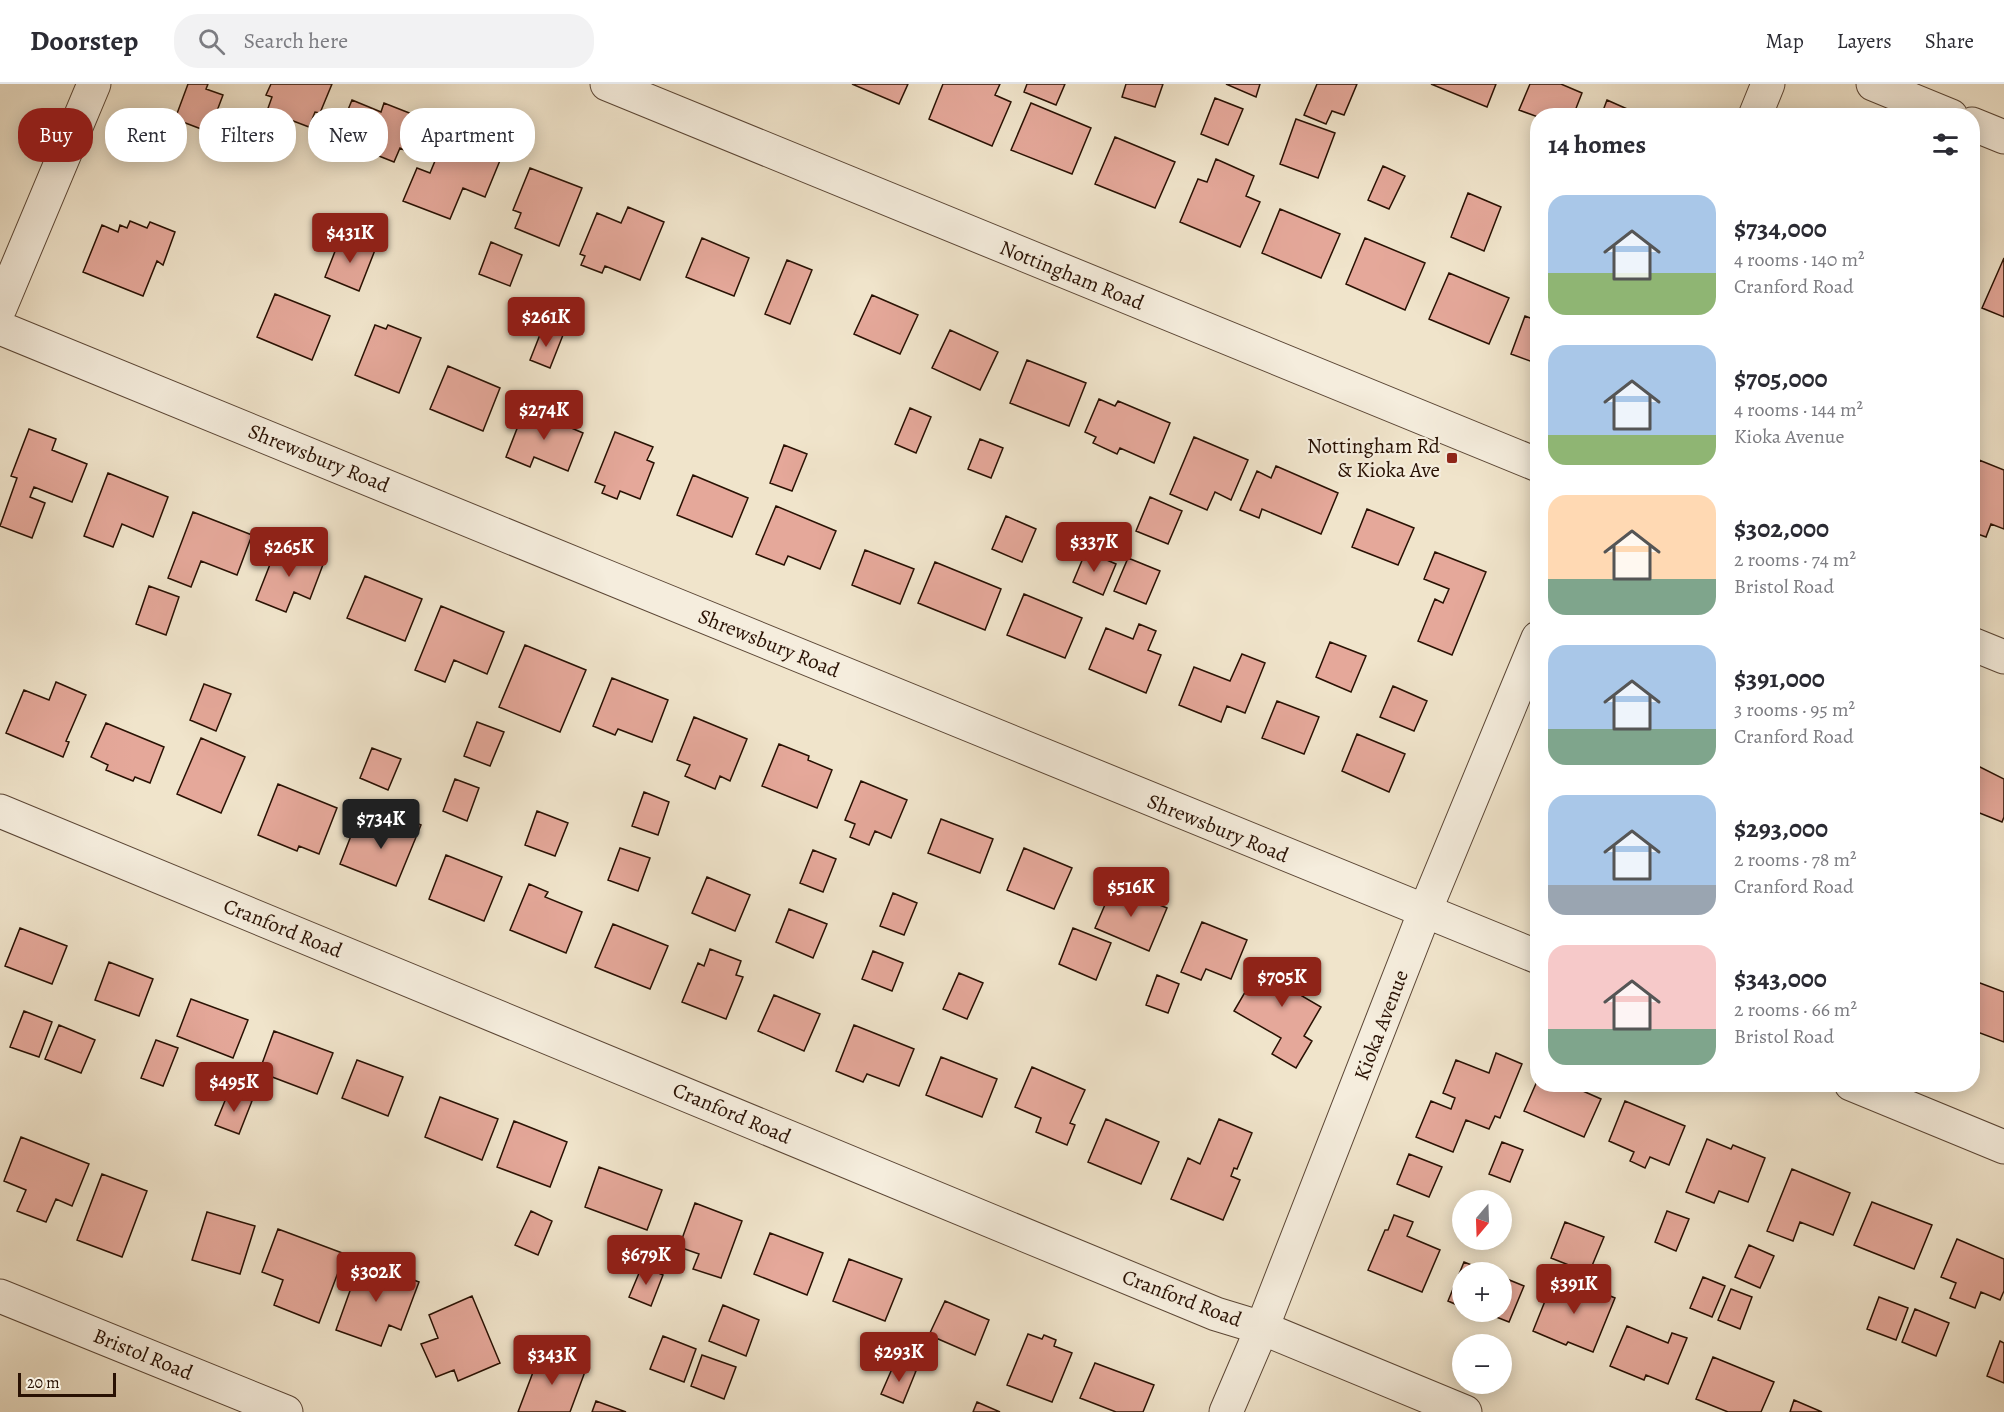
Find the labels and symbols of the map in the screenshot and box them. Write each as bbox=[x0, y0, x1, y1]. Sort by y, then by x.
pin: $431K bbox=[308, 213, 392, 264]
street label: Nottingham Road bbox=[996, 233, 1149, 317]
pin: $261K bbox=[504, 297, 588, 348]
pin: $274K bbox=[502, 390, 586, 441]
street label: Shrewsbury Road bbox=[244, 417, 395, 499]
place label: Nottingham Rd & Kioka Ave bbox=[1307, 432, 1441, 484]
marker: Nottingham Rd & Kioka Ave bbox=[1445, 451, 1459, 465]
pin: $337K bbox=[1052, 522, 1136, 573]
pin: $265K bbox=[247, 527, 331, 578]
street label: Shrewsbury Road bbox=[694, 602, 845, 684]
street label: Shrewsbury Road bbox=[1143, 787, 1294, 869]
pin: $734K bbox=[339, 799, 423, 850]
pin: $516K bbox=[1089, 867, 1173, 918]
street label: Cranford Road bbox=[219, 891, 347, 965]
pin: $705K bbox=[1240, 957, 1324, 1008]
street label: Kioka Avenue bbox=[1347, 966, 1415, 1084]
pin: $495K bbox=[192, 1062, 276, 1113]
street label: Cranford Road bbox=[669, 1076, 796, 1151]
north arrow bbox=[1452, 1190, 1512, 1250]
pin: $679K bbox=[604, 1235, 688, 1286]
pin: $302K bbox=[334, 1252, 418, 1303]
street label: Cranford Road bbox=[1118, 1262, 1246, 1334]
pin: $391K bbox=[1532, 1264, 1616, 1315]
street label: Bristol Road bbox=[89, 1321, 198, 1387]
pin: $293K bbox=[857, 1332, 941, 1383]
pin: $343K bbox=[510, 1335, 594, 1386]
scale bar bbox=[18, 1370, 116, 1398]

